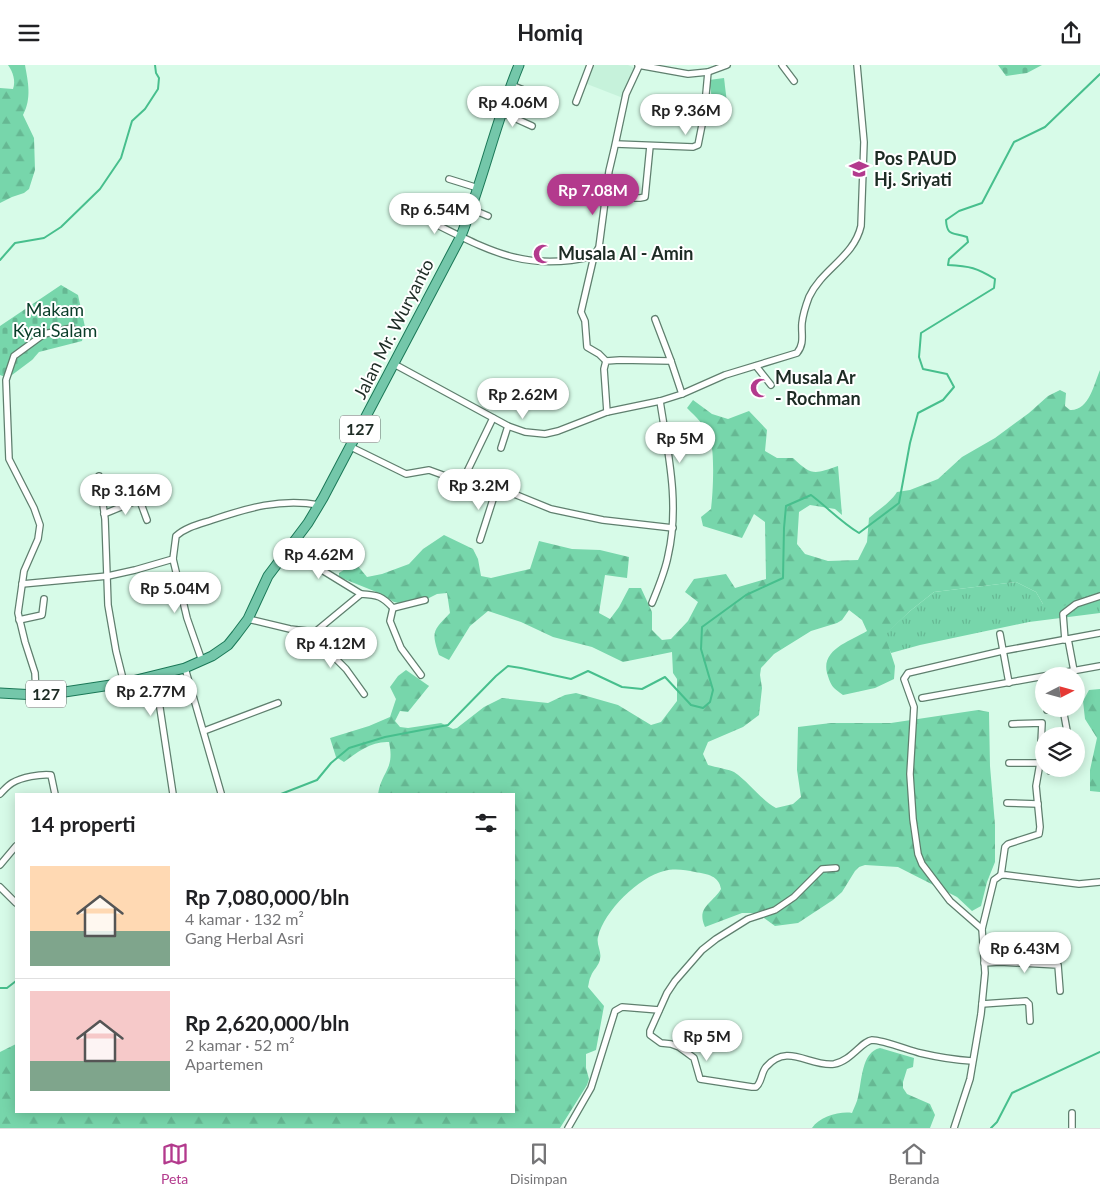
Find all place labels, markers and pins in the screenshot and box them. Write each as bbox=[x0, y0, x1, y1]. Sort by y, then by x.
pin: Rp 4.06M bbox=[461, 85, 565, 128]
pin: Rp 9.36M bbox=[634, 93, 738, 136]
place label: Pos PAUD Hj. Sriyati bbox=[874, 147, 957, 190]
school or university icon: Pos PAUD Hj. Sriyati bbox=[848, 158, 870, 180]
pin: Rp 7.08M bbox=[541, 173, 645, 216]
pin: Rp 6.54M bbox=[383, 193, 487, 235]
place label: Musala Al - Amin bbox=[558, 242, 694, 264]
mosque icon: Musala Al - Amin bbox=[532, 243, 554, 265]
place label: Musala Ar - Rochman bbox=[775, 366, 861, 409]
pin: Rp 2.62M bbox=[471, 377, 575, 420]
mosque icon: Musala Ar - Rochman bbox=[749, 377, 771, 399]
pin: Rp 5M bbox=[645, 421, 715, 464]
pin: Rp 3.2M bbox=[433, 469, 525, 511]
pin: Rp 3.16M bbox=[74, 473, 178, 516]
pin: Rp 4.62M bbox=[267, 537, 371, 580]
pin: Rp 5.04M bbox=[123, 571, 227, 614]
pin: Rp 4.12M bbox=[279, 627, 383, 669]
pin: Rp 2.77M bbox=[99, 675, 203, 717]
pin: Rp 6.43M bbox=[973, 931, 1077, 974]
pin: Rp 5M bbox=[672, 1019, 742, 1062]

